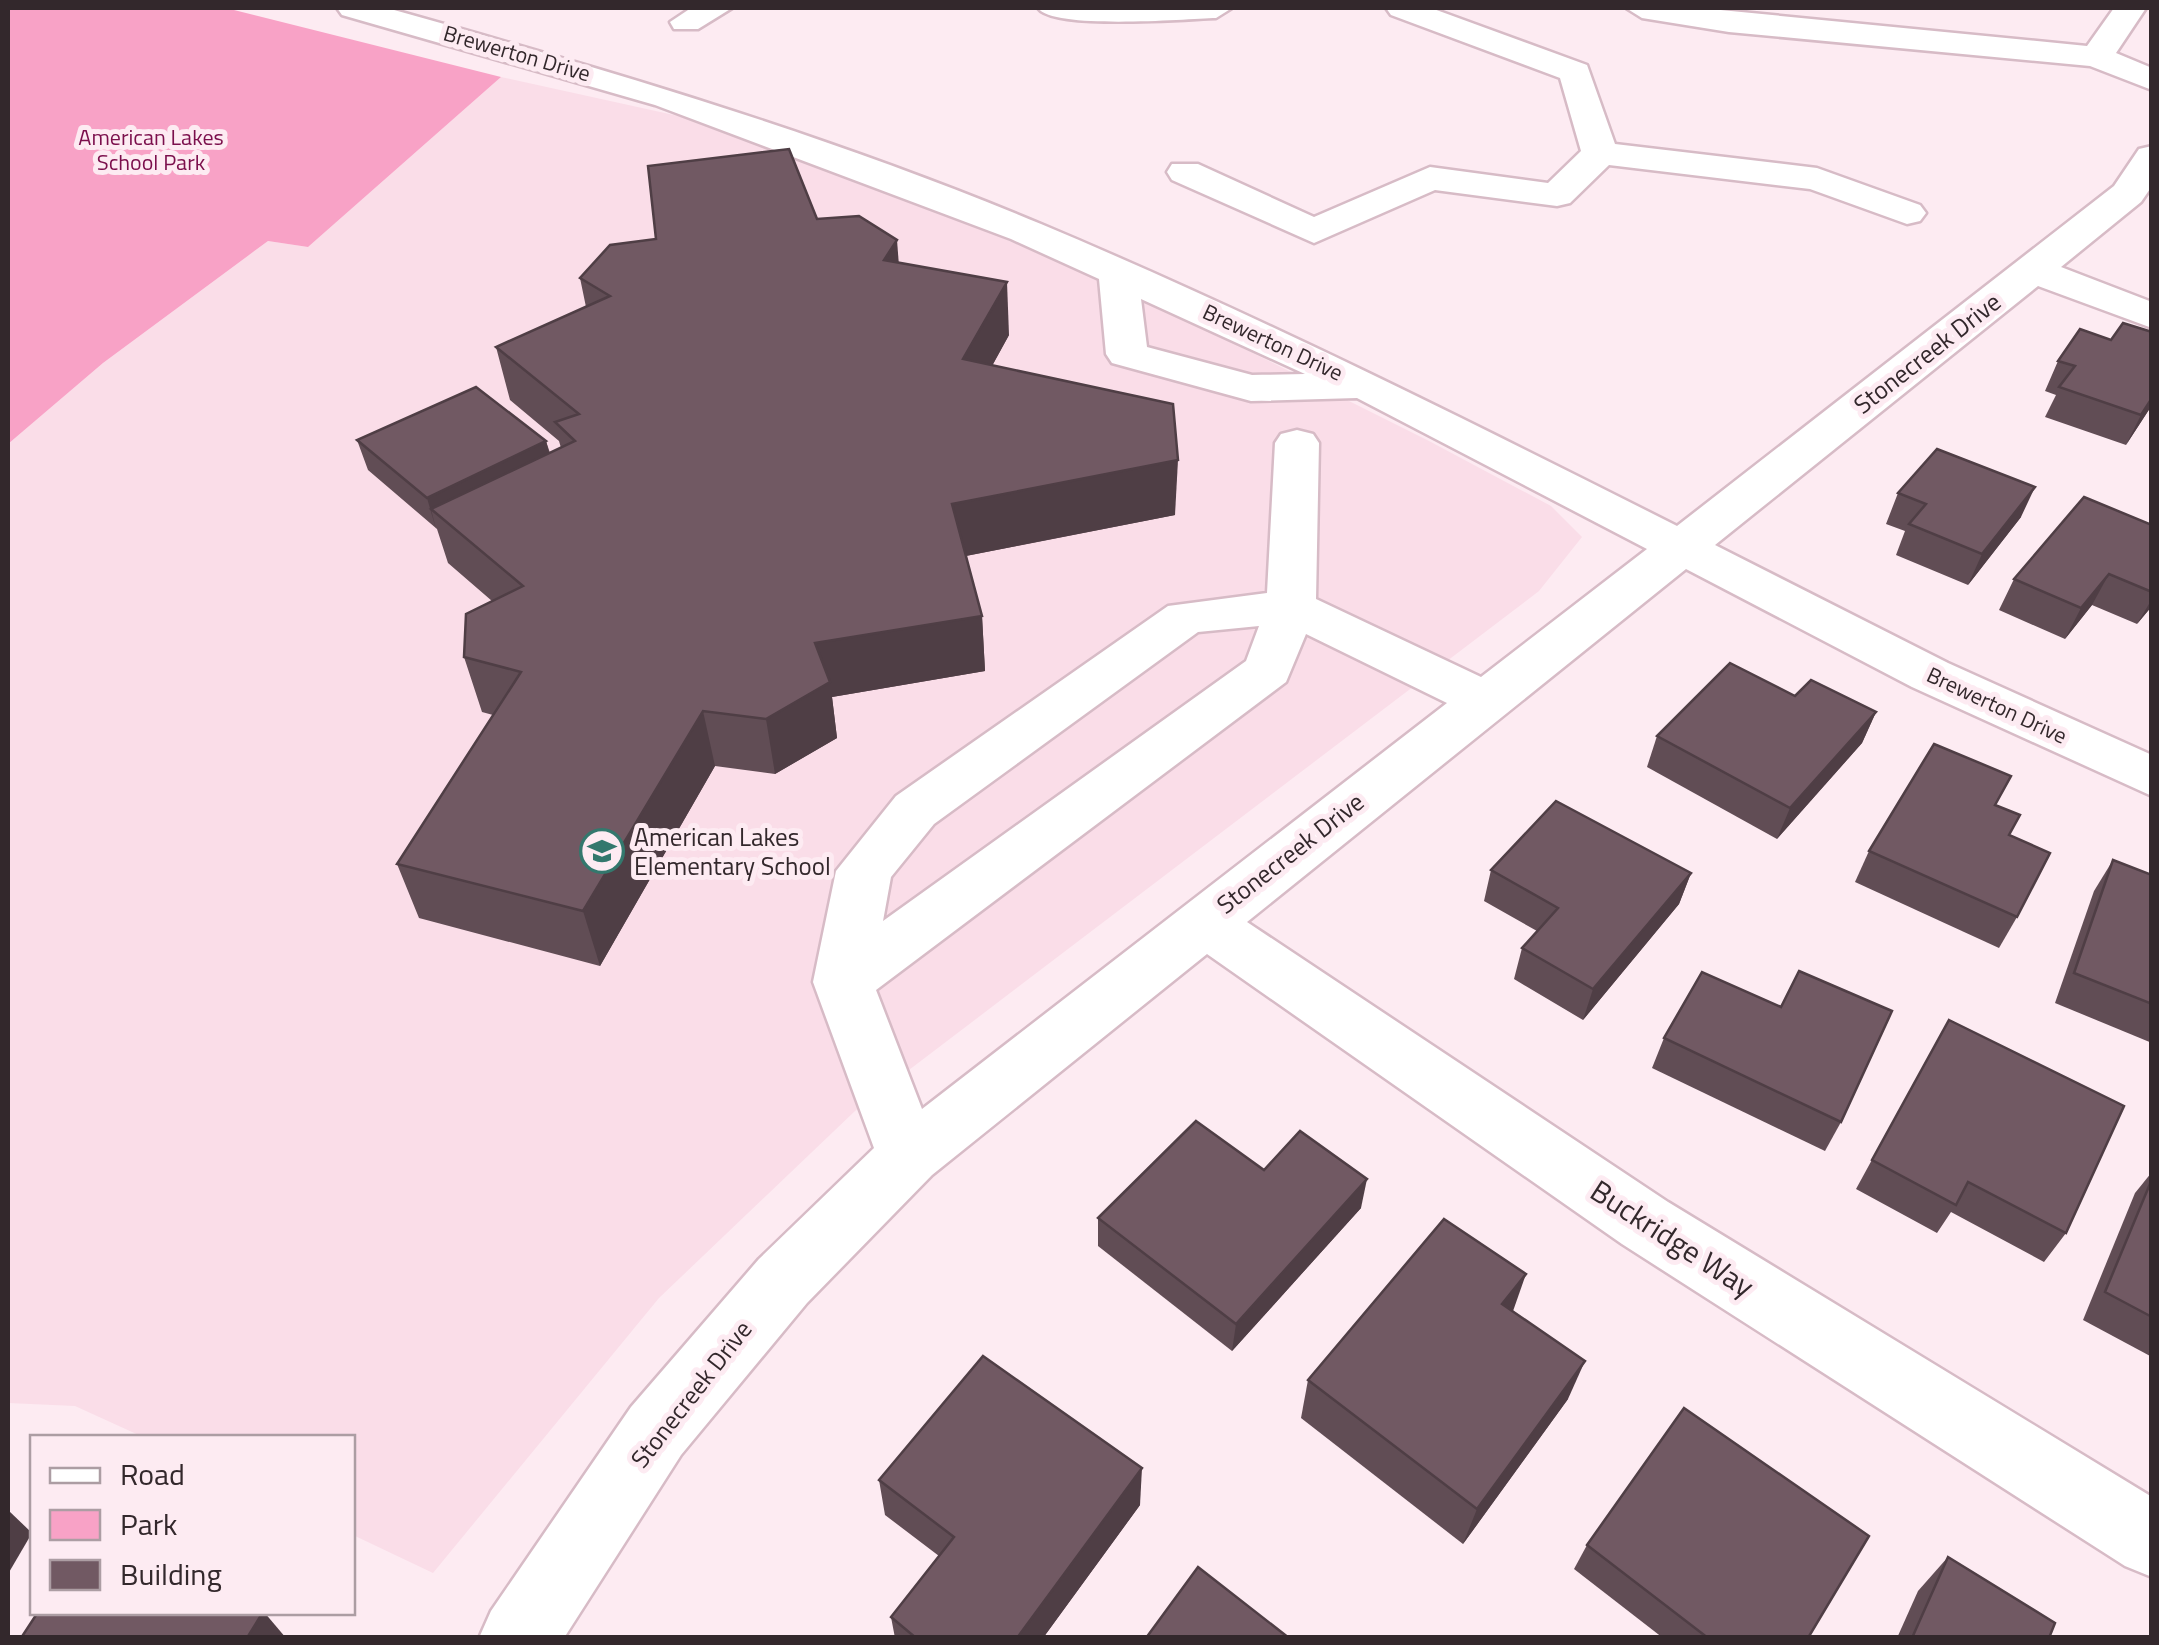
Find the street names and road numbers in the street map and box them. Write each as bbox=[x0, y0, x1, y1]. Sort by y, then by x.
street label: Brewerton Drive bbox=[440, 16, 594, 90]
street label: Stonecreek Drive bbox=[1845, 283, 2009, 423]
street label: Brewerton Drive bbox=[1197, 295, 1349, 389]
street label: Brewerton Drive bbox=[1921, 658, 2073, 752]
street label: Stonecreek Drive bbox=[1208, 783, 1372, 923]
street label: Buckridge Way bbox=[1581, 1168, 1764, 1308]
street label: Stonecreek Drive bbox=[621, 1312, 761, 1476]

